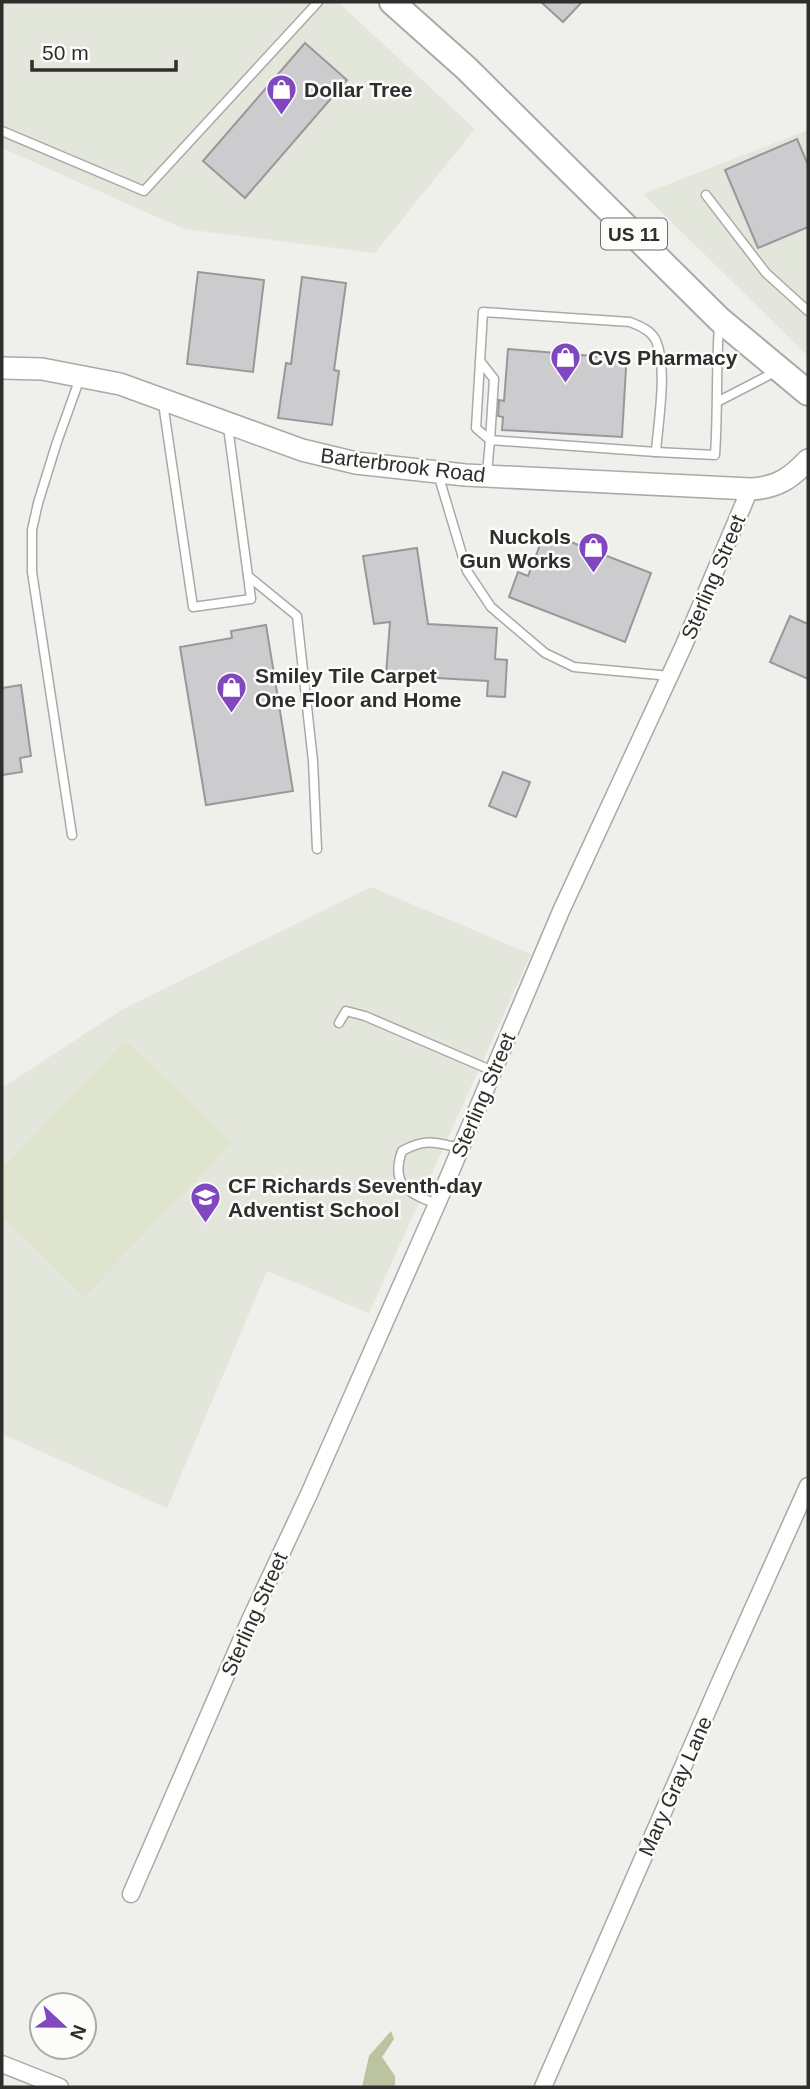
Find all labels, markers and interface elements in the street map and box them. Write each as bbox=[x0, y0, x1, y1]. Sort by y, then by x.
scale bar bbox=[32, 28, 175, 72]
text: 50 m bbox=[42, 41, 89, 64]
shop icon: Dollar Tree bbox=[264, 72, 298, 116]
place label: Dollar Tree bbox=[304, 78, 413, 101]
road number: US 11 bbox=[601, 218, 667, 250]
shop icon: CVS Pharmacy bbox=[548, 340, 582, 384]
place label: CVS Pharmacy bbox=[588, 346, 738, 369]
street label: Barterbrook Road bbox=[319, 443, 487, 487]
street label: Sterling Street bbox=[676, 511, 750, 643]
place label: Nuckols Gun Works bbox=[459, 525, 571, 572]
shop icon: Nuckols Gun Works bbox=[577, 531, 611, 575]
place label: Smiley Tile Carpet One Floor and Home bbox=[255, 664, 462, 711]
shop icon: Smiley Tile Carpet One Floor and Home bbox=[215, 670, 249, 714]
street label: Sterling Street bbox=[446, 1029, 520, 1161]
place label: CF Richards Seventh-day Adventist School bbox=[228, 1174, 483, 1221]
school or university icon: CF Richards Seventh-day Adventist School bbox=[188, 1180, 222, 1224]
street label: Sterling Street bbox=[216, 1548, 292, 1679]
street label: Mary Gray Lane bbox=[634, 1713, 716, 1859]
north arrow bbox=[28, 1991, 98, 2061]
text: N bbox=[66, 2022, 91, 2042]

